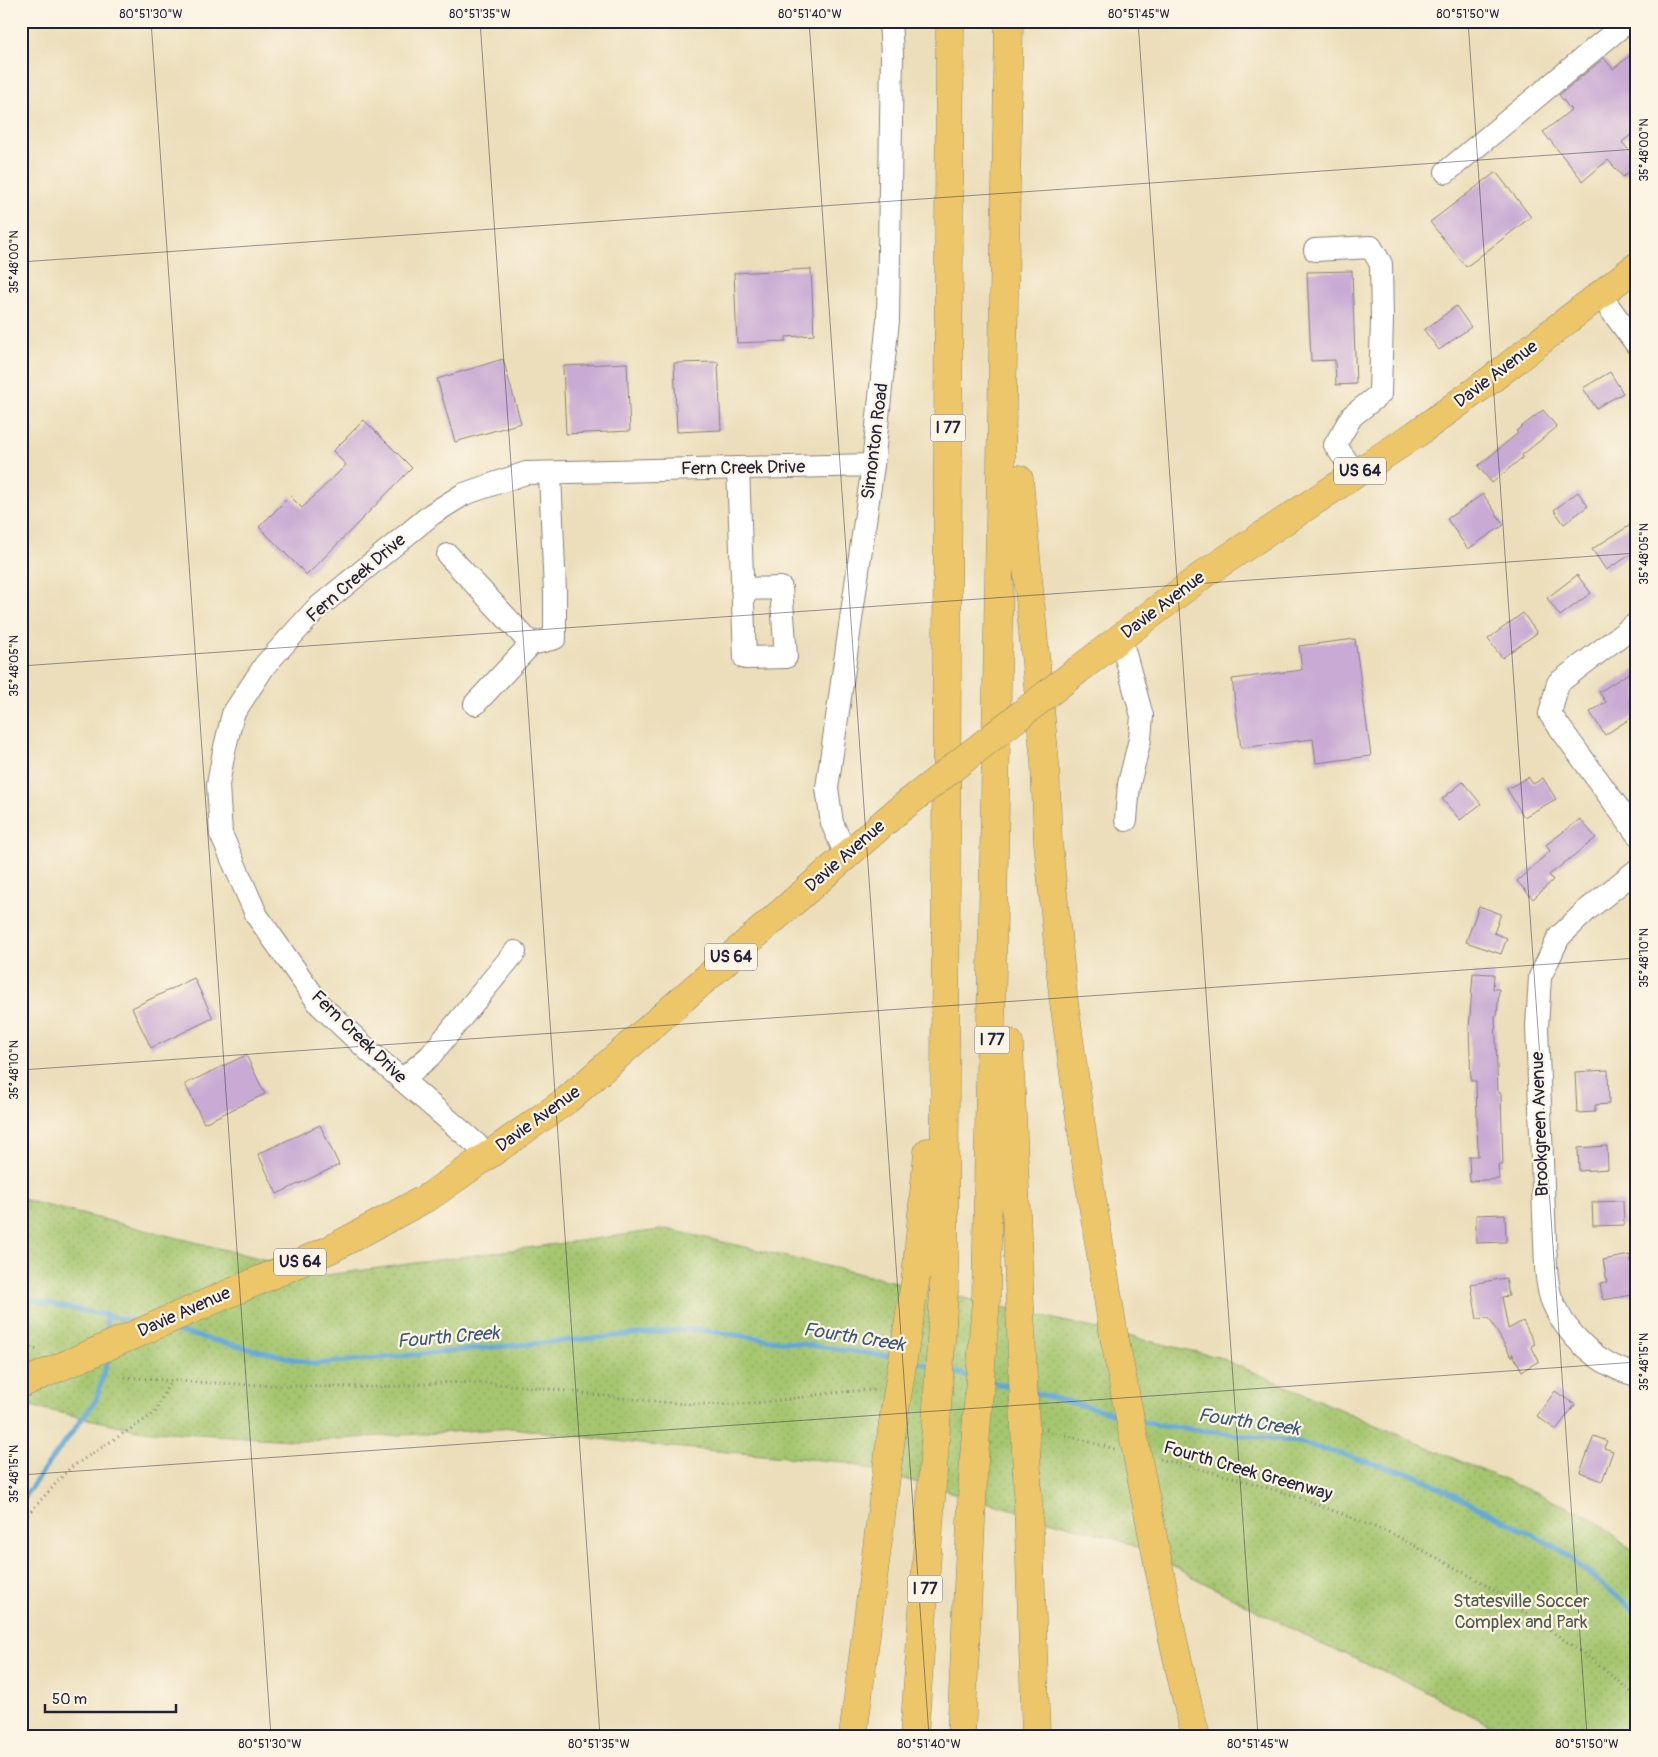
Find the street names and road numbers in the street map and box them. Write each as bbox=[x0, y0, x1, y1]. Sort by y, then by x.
street label: Davie Avenue bbox=[1450, 335, 1543, 413]
street label: Simonton Road bbox=[856, 382, 894, 500]
road number: I 77 bbox=[930, 414, 966, 442]
street label: Fern Creek Drive bbox=[681, 455, 806, 481]
road number: US 64 bbox=[1334, 458, 1386, 484]
street label: Fern Creek Drive bbox=[301, 528, 411, 628]
street label: Davie Avenue bbox=[1117, 566, 1210, 644]
street label: Davie Avenue bbox=[800, 815, 890, 897]
road number: US 64 bbox=[705, 944, 757, 970]
street label: Fern Creek Drive bbox=[306, 986, 412, 1089]
road number: I 77 bbox=[974, 1026, 1010, 1054]
street label: Brookgreen Avenue bbox=[1526, 1051, 1554, 1197]
street label: Davie Avenue bbox=[491, 1081, 585, 1157]
road number: US 64 bbox=[274, 1248, 326, 1276]
street label: Davie Avenue bbox=[134, 1281, 234, 1343]
street label: Fourth Creek Greenway bbox=[1161, 1436, 1335, 1506]
road number: I 77 bbox=[908, 1576, 942, 1602]

